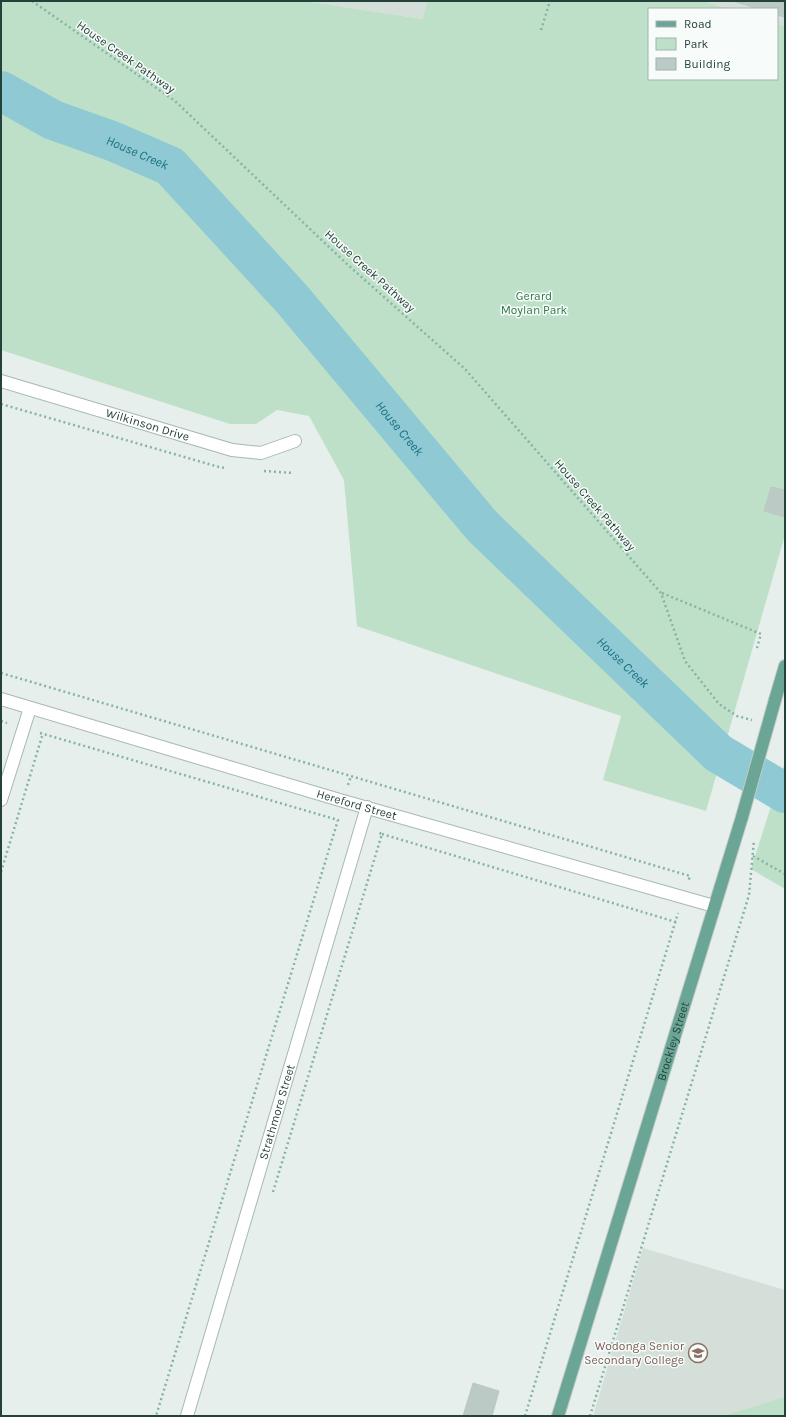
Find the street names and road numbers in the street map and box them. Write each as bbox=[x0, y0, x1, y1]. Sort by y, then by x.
street label: House Creek Pathway bbox=[74, 18, 178, 96]
street label: House Creek Pathway bbox=[322, 227, 418, 316]
street label: Wilkinson Drive bbox=[104, 406, 191, 444]
street label: House Creek Pathway bbox=[551, 456, 639, 554]
street label: Hereford Street bbox=[315, 787, 399, 823]
street label: Brockley Street bbox=[654, 999, 692, 1083]
street label: Strathmore Street bbox=[256, 1062, 298, 1161]

